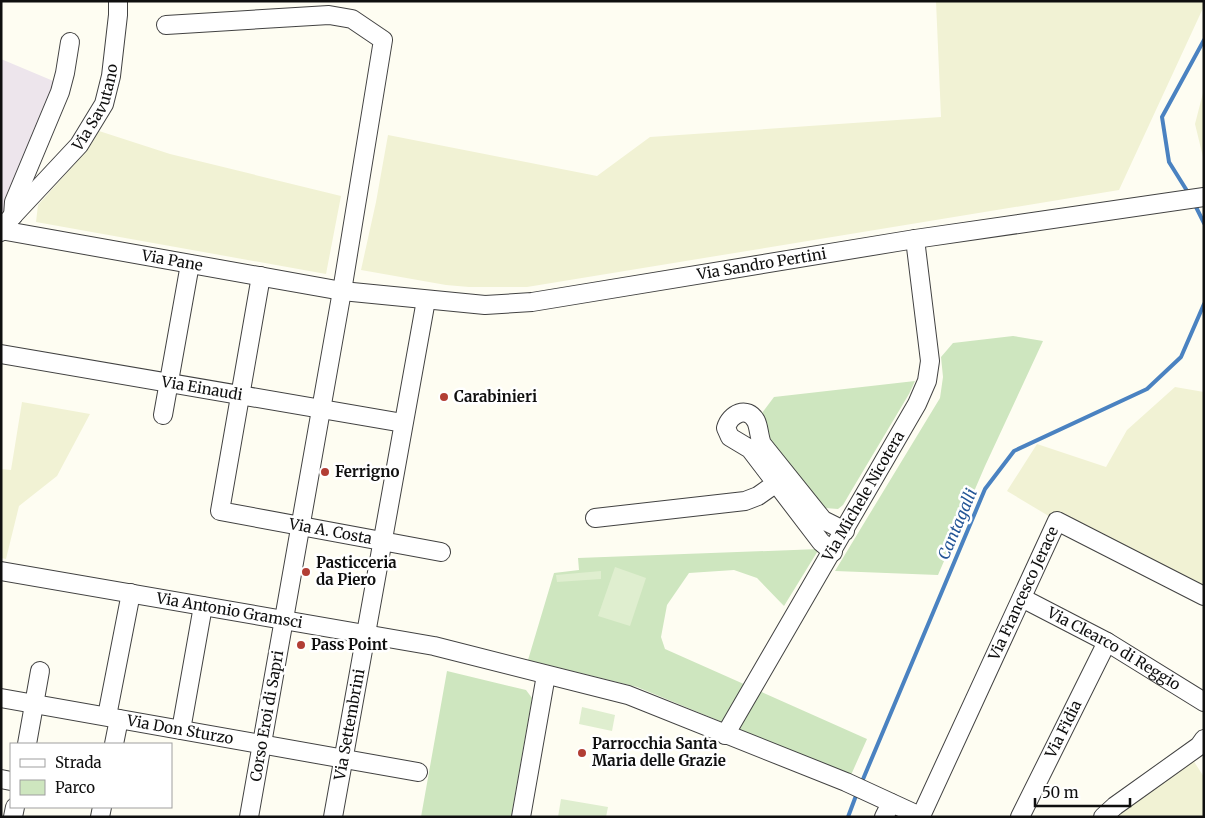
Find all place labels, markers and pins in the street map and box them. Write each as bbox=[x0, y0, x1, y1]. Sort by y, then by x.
place label: Carabinieri bbox=[454, 387, 537, 406]
marker: Carabinieri bbox=[438, 391, 450, 403]
place label: Ferrigno bbox=[335, 462, 400, 481]
marker: Ferrigno bbox=[319, 466, 331, 478]
place label: Pasticceria da Piero bbox=[316, 553, 397, 589]
marker: Pasticceria da Piero bbox=[300, 566, 312, 578]
place label: Pass Point bbox=[311, 635, 388, 654]
marker: Pass Point bbox=[295, 639, 307, 651]
place label: Parrocchia Santa Maria delle Grazie bbox=[592, 734, 726, 770]
marker: Parrocchia Santa Maria delle Grazie bbox=[576, 747, 588, 759]

